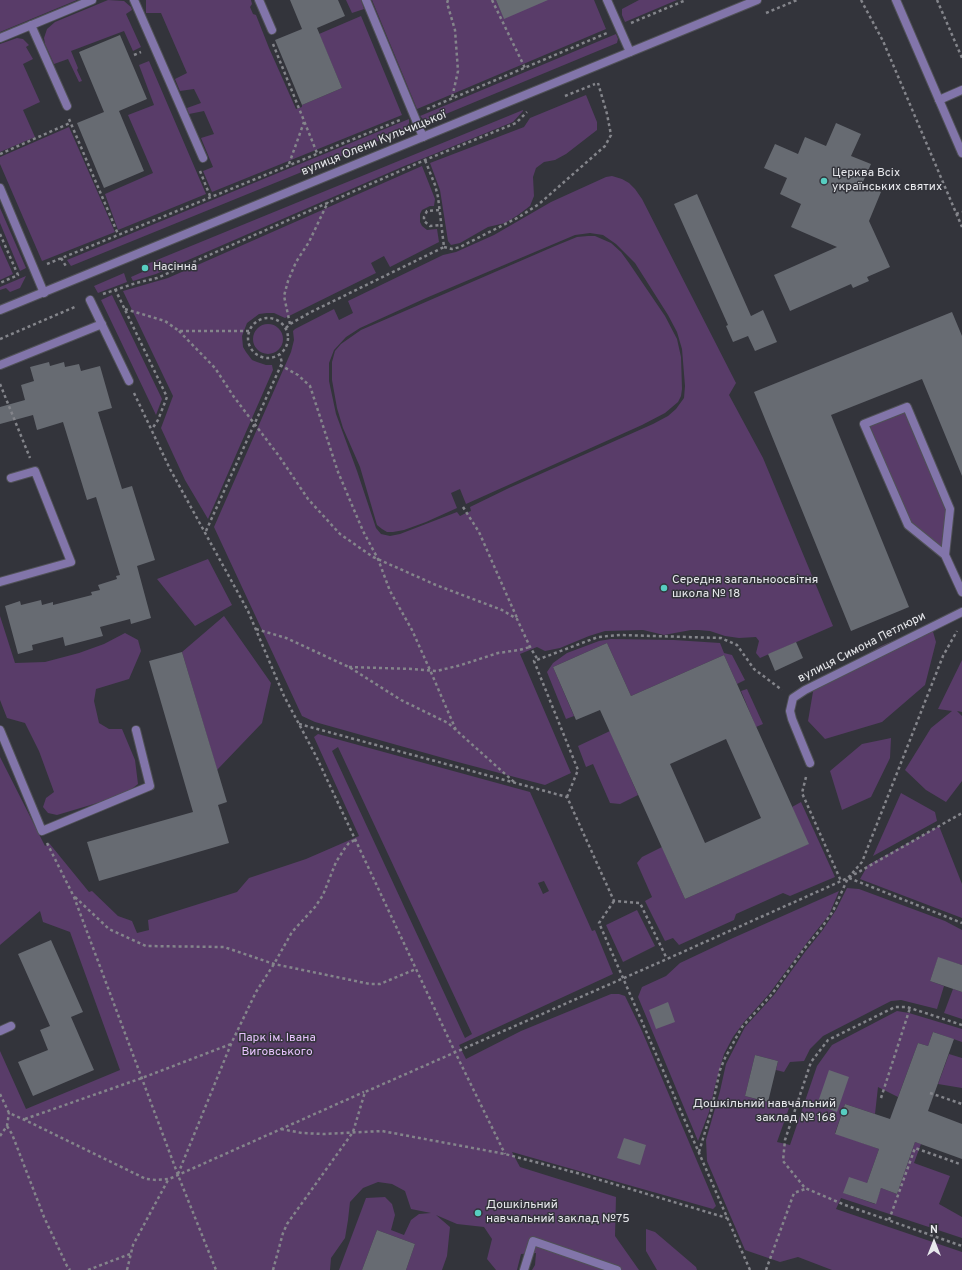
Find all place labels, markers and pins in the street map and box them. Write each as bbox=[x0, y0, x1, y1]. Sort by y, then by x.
place label: Церква Всіх українських святих bbox=[832, 167, 942, 195]
marker: Церква Всіх українських святих bbox=[819, 176, 829, 186]
place label: Насінна bbox=[153, 261, 197, 275]
marker: Насінна bbox=[140, 263, 150, 273]
place label: Середня загальноосвітня школа № 18 bbox=[672, 574, 818, 602]
marker: Середня загальноосвітня школа № 18 bbox=[659, 583, 669, 593]
place label: Дошкільний навчальний заклад № 168 bbox=[693, 1098, 836, 1126]
marker: Дошкільний навчальний заклад № 168 bbox=[839, 1107, 849, 1117]
place label: Дошкільний навчальний заклад №75 bbox=[486, 1199, 630, 1227]
marker: Дошкільний навчальний заклад №75 bbox=[473, 1208, 483, 1218]

